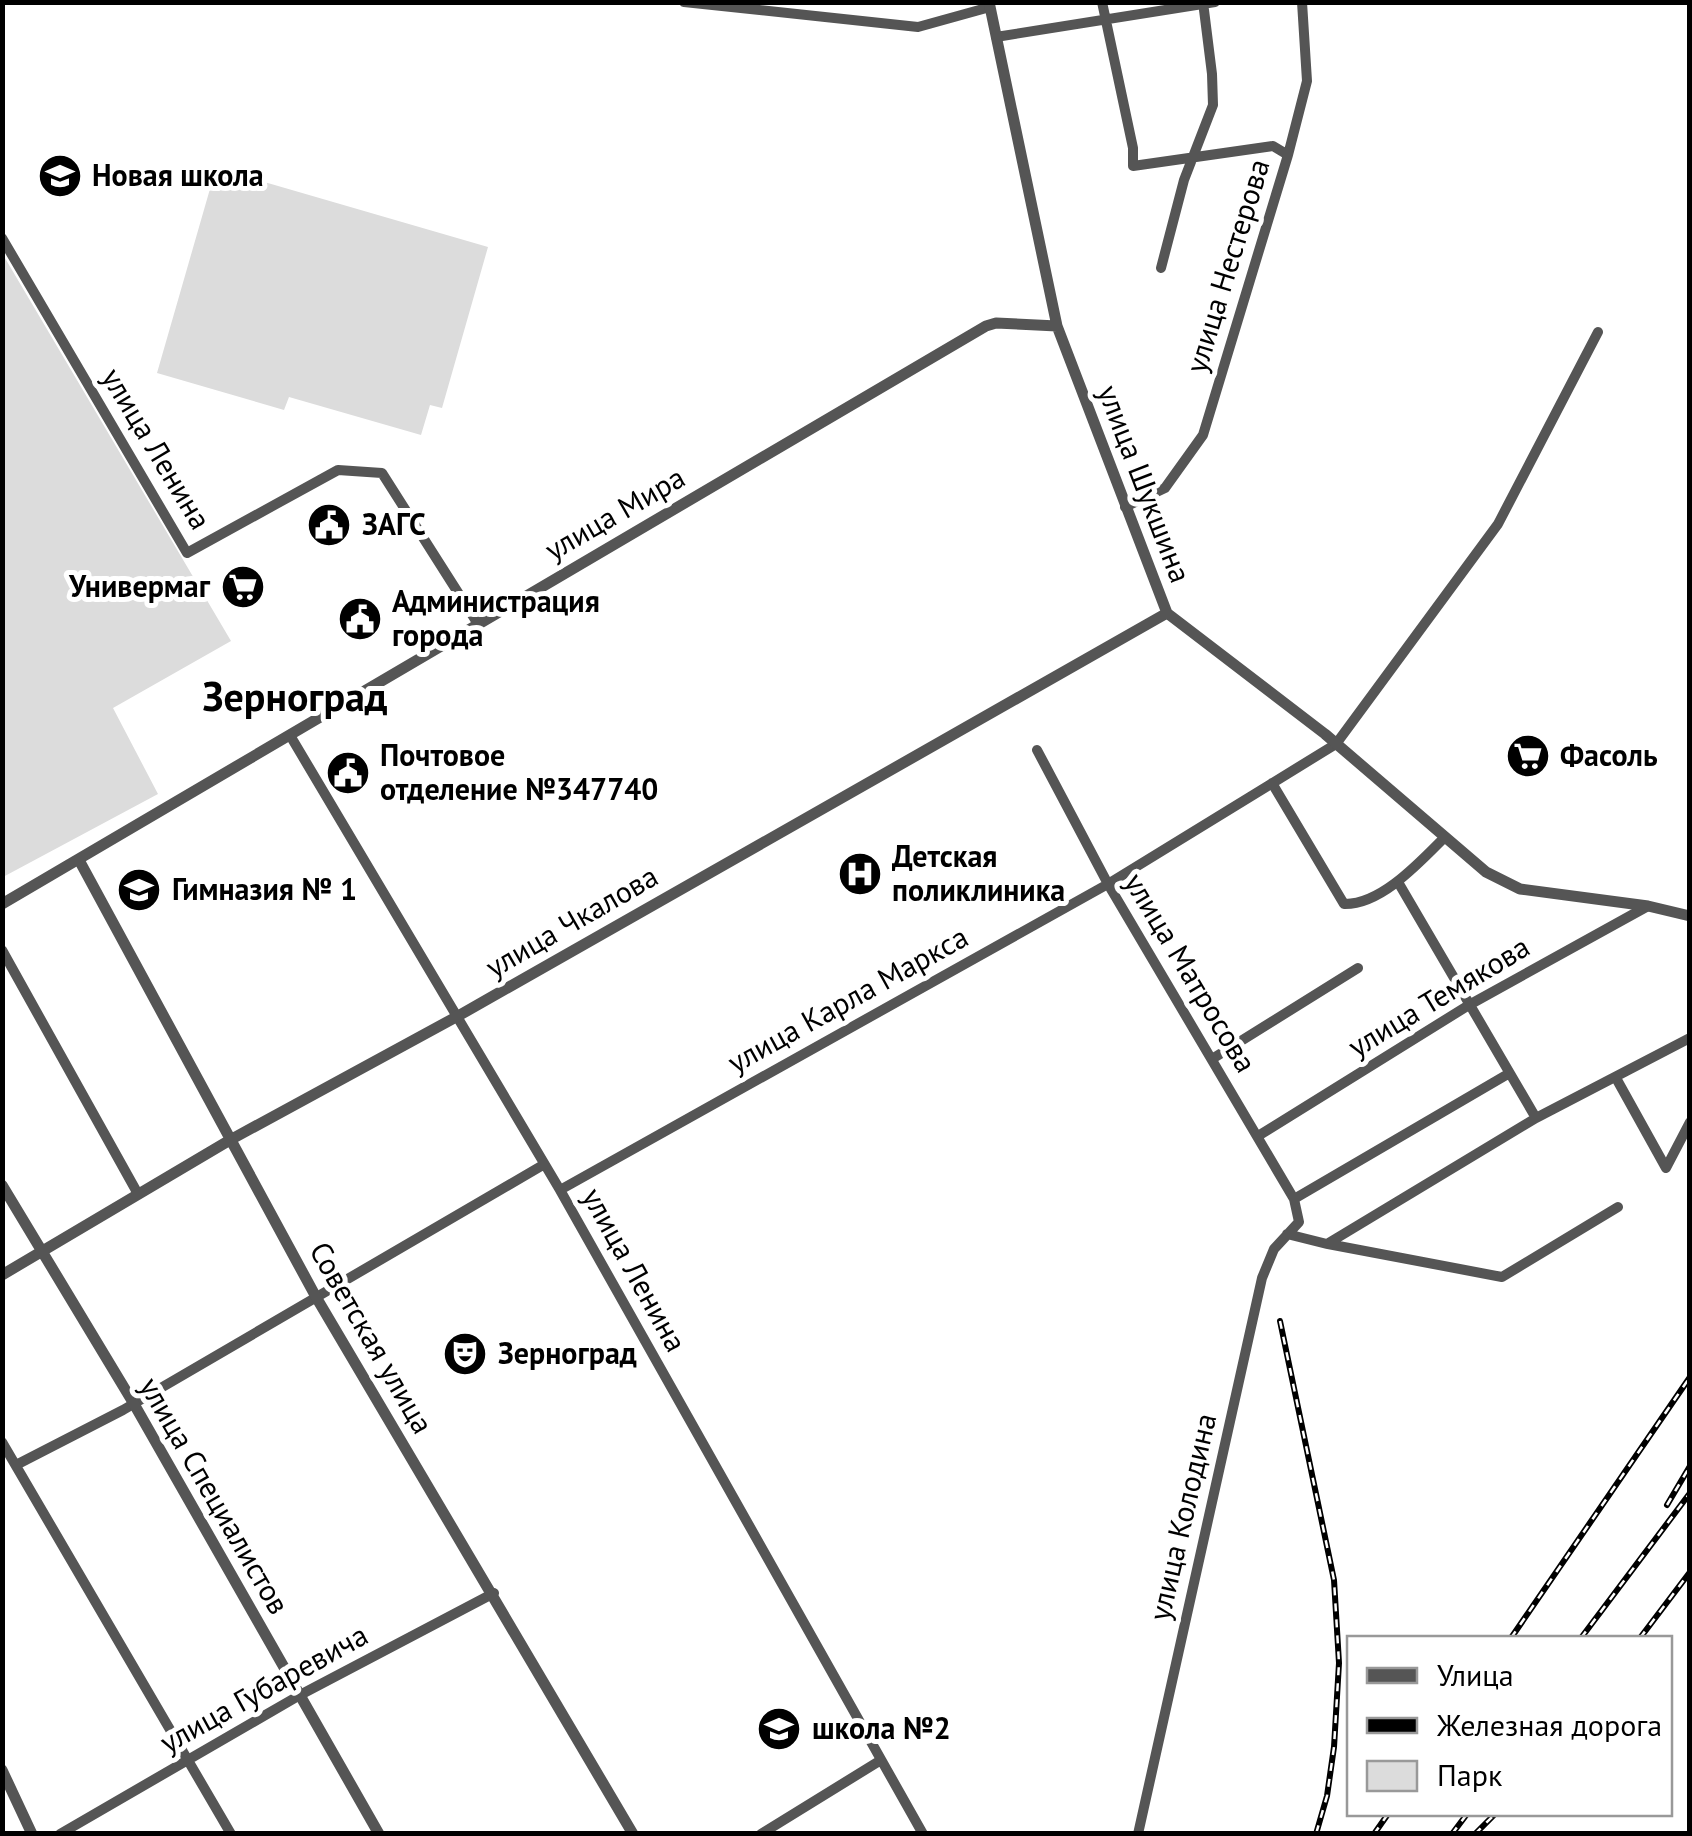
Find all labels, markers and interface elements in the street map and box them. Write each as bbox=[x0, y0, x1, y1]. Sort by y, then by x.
school or university icon: Новая школа bbox=[37, 153, 83, 199]
street label: улица Нестерова bbox=[1176, 154, 1278, 377]
place label: Новая школа bbox=[92, 155, 264, 194]
street label: улица Ленина bbox=[94, 360, 221, 536]
street label: улица Шукшина bbox=[1090, 379, 1201, 588]
street label: улица Мира bbox=[537, 457, 691, 568]
public building icon: ЗАГС bbox=[306, 502, 352, 548]
place label: ЗАГС bbox=[362, 504, 426, 543]
supermarket icon: Универмаг bbox=[220, 564, 266, 610]
place label: Универмаг bbox=[68, 566, 211, 605]
place label: Администрация города bbox=[392, 581, 600, 654]
public building icon: Администрация города bbox=[337, 596, 383, 642]
district label: Зерноград bbox=[202, 670, 388, 722]
supermarket icon: Фасоль bbox=[1505, 733, 1551, 779]
place label: Почтовое отделение №347740 bbox=[380, 735, 658, 808]
place label: Фасоль bbox=[1560, 735, 1658, 774]
public building icon: Почтовое отделение №347740 bbox=[325, 750, 371, 796]
place label: Детская поликлиника bbox=[892, 836, 1065, 909]
hospital icon: Детская поликлиника bbox=[837, 851, 883, 897]
street label: улица Чкалова bbox=[478, 856, 664, 986]
street label: улица Матросова bbox=[1116, 865, 1266, 1079]
school or university icon: Гимназия № 1 bbox=[116, 867, 162, 913]
place label: Гимназия № 1 bbox=[172, 869, 357, 908]
street label: улица Карла Маркса bbox=[720, 916, 974, 1081]
street label: улица Темякова bbox=[1340, 926, 1536, 1065]
street label: улица Ленина bbox=[574, 1180, 696, 1358]
street label: Советская улица bbox=[302, 1234, 443, 1440]
theatre icon: Зерноград bbox=[442, 1331, 488, 1377]
place label: Зерноград bbox=[498, 1333, 637, 1372]
street label: улица Специалистов bbox=[132, 1370, 299, 1621]
street label: улица Колодина bbox=[1139, 1409, 1224, 1624]
street label: улица Губаревича bbox=[153, 1614, 374, 1761]
legend bbox=[1347, 1636, 1672, 1816]
text: Улица bbox=[1437, 1655, 1514, 1694]
text: Железная дорога bbox=[1436, 1705, 1662, 1744]
school or university icon: школа №2 bbox=[756, 1706, 802, 1752]
place label: школа №2 bbox=[812, 1708, 951, 1747]
text: Парк bbox=[1437, 1755, 1503, 1794]

